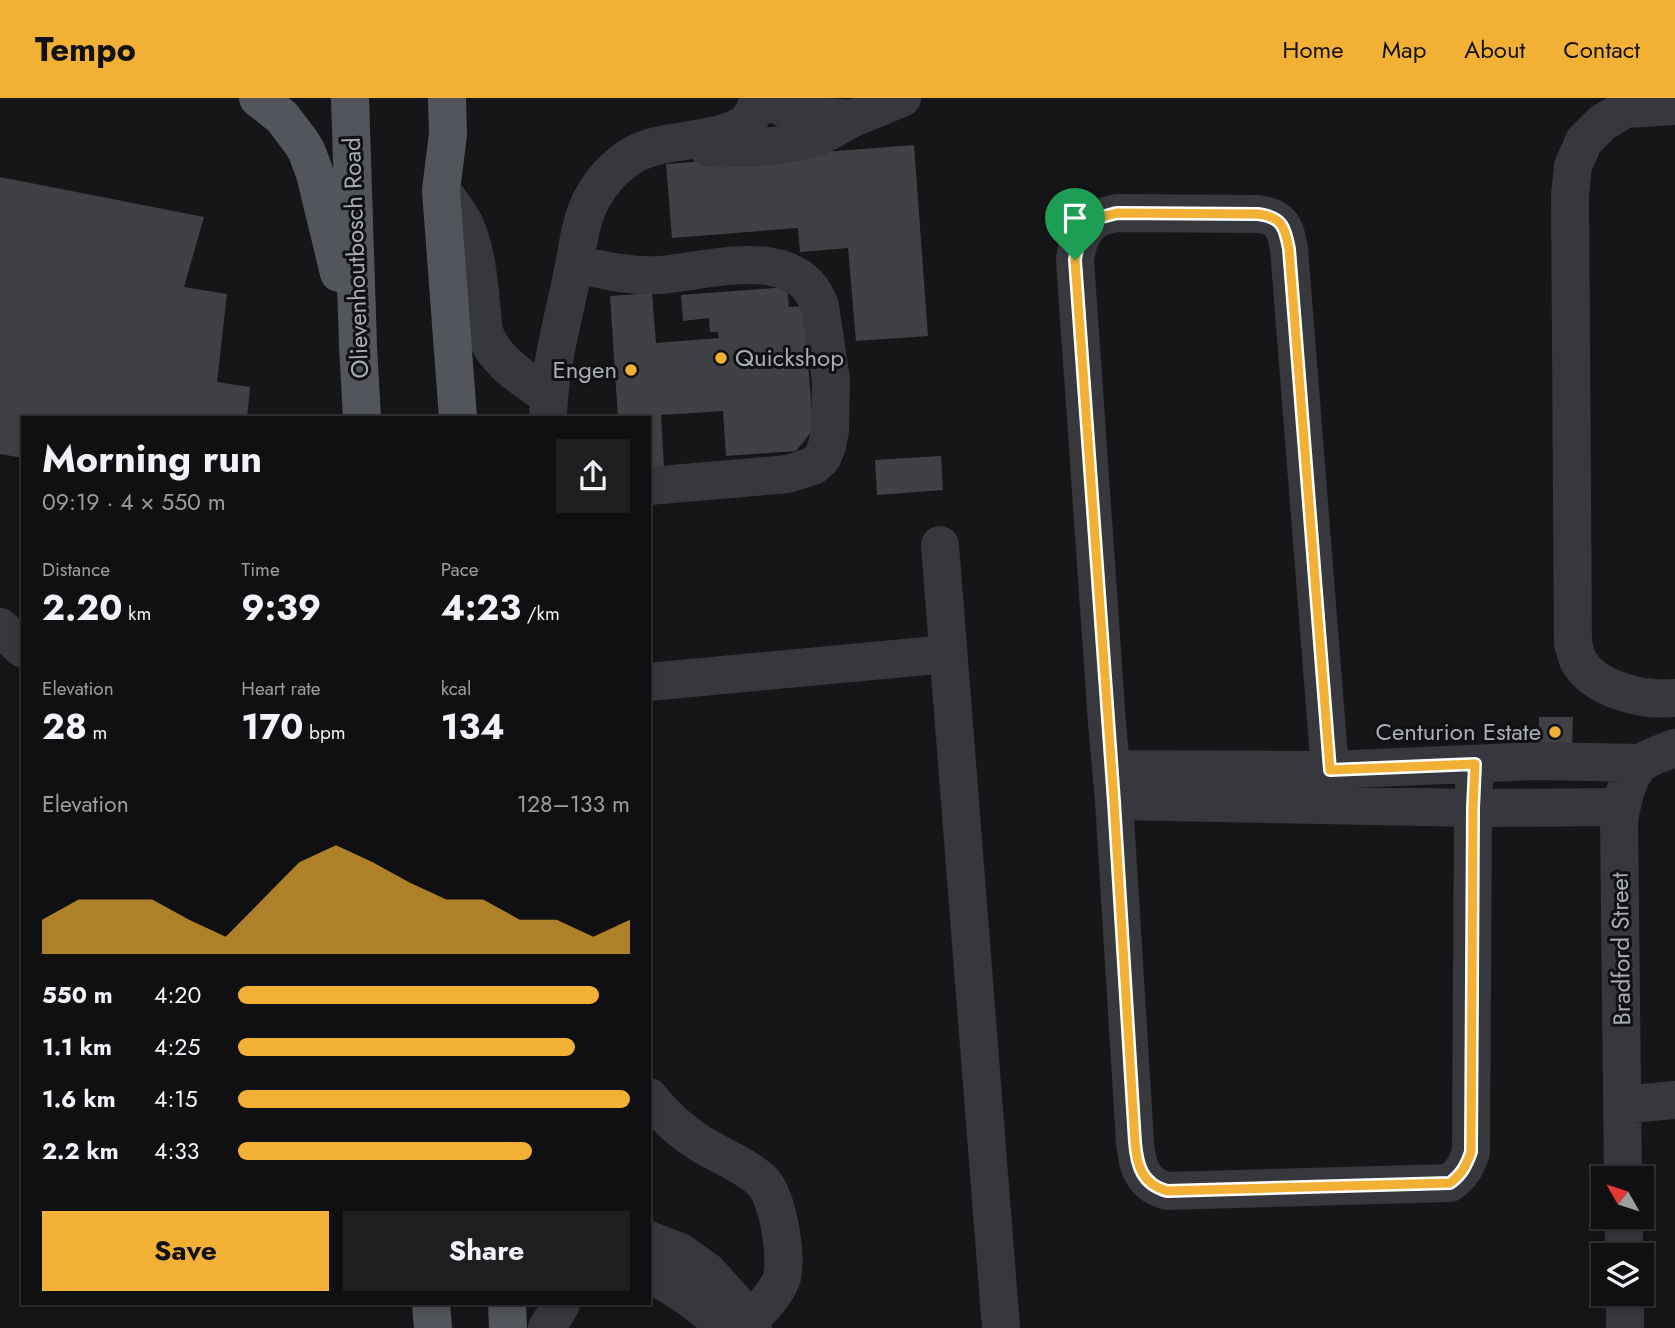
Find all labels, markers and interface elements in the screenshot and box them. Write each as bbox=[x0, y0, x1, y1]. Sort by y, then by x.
text: Tempo bbox=[35, 26, 136, 73]
text: Home bbox=[1282, 32, 1344, 67]
text: Map bbox=[1382, 32, 1426, 67]
text: About bbox=[1464, 32, 1525, 67]
text: Contact bbox=[1563, 32, 1640, 67]
street label: Olievenhoutbosch Road bbox=[334, 137, 377, 379]
pin bbox=[1045, 188, 1105, 260]
icon: arrive bbox=[1056, 199, 1094, 237]
place label: Quickshop bbox=[735, 340, 844, 375]
marker: Quickshop bbox=[713, 350, 729, 366]
place label: Engen bbox=[553, 352, 617, 387]
marker: Engen bbox=[623, 362, 639, 378]
text: Morning run bbox=[42, 431, 262, 486]
button: share bbox=[556, 439, 630, 513]
text: 09:19 · 4 × 550 m bbox=[42, 485, 226, 519]
text: Distance bbox=[42, 556, 110, 583]
text: Time bbox=[241, 556, 280, 583]
text: Pace bbox=[441, 556, 479, 583]
text: 2.20 bbox=[42, 583, 122, 633]
text: 9:39 bbox=[241, 583, 321, 633]
text: 4:23 bbox=[441, 583, 521, 633]
text: km bbox=[122, 600, 151, 627]
text: /km bbox=[521, 600, 560, 627]
text: Elevation bbox=[42, 675, 114, 702]
text: Heart rate bbox=[241, 675, 321, 702]
text: kcal bbox=[441, 675, 471, 702]
text: 28 bbox=[42, 702, 87, 752]
text: 170 bbox=[241, 702, 303, 752]
text: 134 bbox=[441, 702, 505, 752]
place label: Centurion Estate bbox=[1376, 714, 1541, 749]
text: m bbox=[87, 719, 107, 746]
text: bpm bbox=[303, 719, 346, 746]
marker: Centurion Estate bbox=[1547, 724, 1563, 740]
text: Elevation bbox=[42, 787, 129, 821]
text: 128–133 m bbox=[517, 787, 630, 821]
street label: Bradford Street bbox=[1602, 872, 1639, 1026]
text: 550 m bbox=[42, 978, 113, 1012]
text: 4:20 bbox=[154, 978, 201, 1012]
text: 1.1 km bbox=[42, 1030, 112, 1064]
text: 4:25 bbox=[154, 1030, 200, 1064]
text: 1.6 km bbox=[42, 1082, 116, 1116]
text: 4:15 bbox=[154, 1082, 198, 1116]
text: 2.2 km bbox=[42, 1134, 119, 1168]
text: 4:33 bbox=[154, 1134, 199, 1168]
north arrow bbox=[1591, 1166, 1654, 1228]
map controls bbox=[1591, 1166, 1654, 1306]
button: Save bbox=[42, 1211, 329, 1291]
button: Share bbox=[343, 1211, 630, 1291]
button: layers bbox=[1591, 1243, 1654, 1306]

